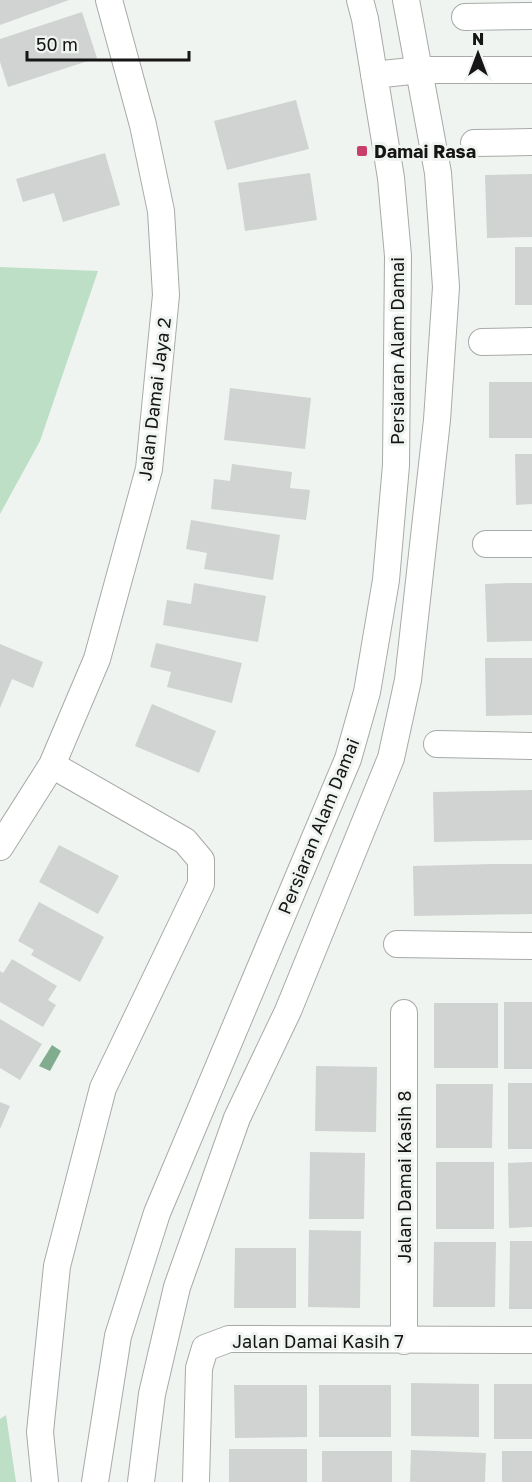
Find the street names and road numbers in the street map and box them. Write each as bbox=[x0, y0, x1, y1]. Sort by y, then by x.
street label: Persiaran Alam Damai bbox=[386, 257, 408, 445]
street label: Jalan Damai Jaya 2 bbox=[133, 316, 175, 482]
street label: Persiaran Alam Damai bbox=[273, 735, 363, 917]
street label: Jalan Damai Kasih 8 bbox=[393, 1090, 415, 1264]
street label: Jalan Damai Kasih 7 bbox=[232, 1330, 404, 1352]

